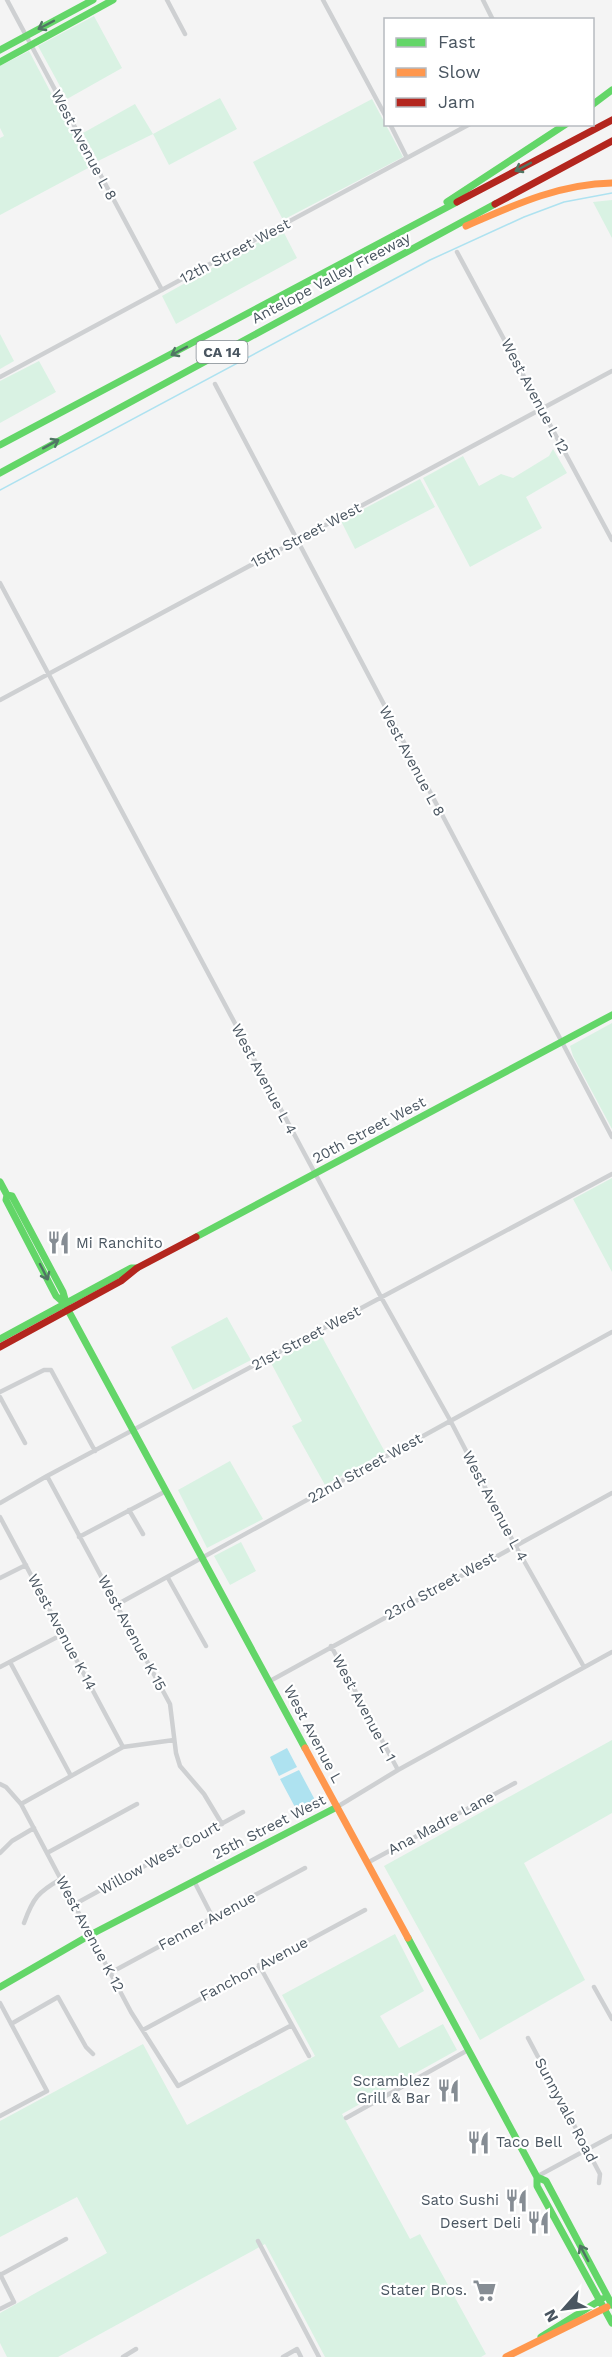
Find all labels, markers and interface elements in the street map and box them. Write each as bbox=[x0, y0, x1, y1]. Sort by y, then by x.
legend bbox=[384, 18, 594, 126]
one-way arrow bbox=[37, 20, 55, 31]
text: Fast bbox=[438, 31, 476, 52]
text: Slow bbox=[438, 61, 481, 82]
street label: West Avenue L 8 bbox=[47, 87, 121, 203]
text: Jam bbox=[438, 91, 475, 112]
one-way arrow bbox=[515, 161, 532, 173]
street label: 12th Street West bbox=[177, 214, 294, 288]
street label: Antelope Valley Freeway bbox=[249, 228, 414, 328]
street label: West Avenue L 12 bbox=[497, 336, 573, 456]
road number: CA 14 bbox=[196, 341, 248, 363]
one-way arrow bbox=[171, 346, 189, 357]
one-way arrow bbox=[42, 438, 59, 450]
street label: 15th Street West bbox=[248, 498, 365, 572]
street label: West Avenue L 8 bbox=[375, 703, 449, 819]
street label: West Avenue L 4 bbox=[227, 1021, 301, 1137]
street label: 20th Street West bbox=[309, 1092, 429, 1167]
restaurant icon: Mi Ranchito bbox=[45, 1230, 71, 1256]
place label: Mi Ranchito bbox=[76, 1234, 163, 1252]
one-way arrow bbox=[39, 1263, 50, 1281]
street label: 21st Street West bbox=[249, 1301, 364, 1374]
street label: 22nd Street West bbox=[305, 1429, 426, 1507]
street label: West Avenue L 4 bbox=[458, 1448, 532, 1564]
street label: 23rd Street West bbox=[381, 1548, 499, 1624]
street label: West Avenue K 14 bbox=[24, 1571, 100, 1693]
street label: West Avenue K 15 bbox=[94, 1572, 170, 1694]
street label: West Avenue L 1 bbox=[328, 1651, 400, 1765]
street label: West Avenue L bbox=[280, 1682, 346, 1786]
street label: Ana Madre Lane bbox=[385, 1787, 497, 1859]
street label: 25th Street West bbox=[209, 1790, 329, 1863]
street label: Willow West Court bbox=[95, 1817, 223, 1899]
street label: West Avenue K 12 bbox=[52, 1873, 128, 1995]
street label: Fenner Avenue bbox=[155, 1888, 259, 1954]
street label: Fanchon Avenue bbox=[197, 1933, 311, 2005]
street label: Sunnyvale Road bbox=[531, 2055, 601, 2165]
place label: Scramblez Grill & Bar bbox=[353, 2072, 430, 2107]
restaurant icon: Scramblez Grill & Bar bbox=[435, 2077, 461, 2103]
restaurant icon: Taco Bell bbox=[465, 2129, 491, 2155]
place label: Taco Bell bbox=[496, 2133, 563, 2151]
restaurant icon: Sato Sushi bbox=[504, 2187, 530, 2213]
place label: Sato Sushi bbox=[421, 2191, 499, 2209]
restaurant icon: Desert Deli bbox=[526, 2210, 552, 2236]
place label: Desert Deli bbox=[440, 2214, 521, 2232]
one-way arrow bbox=[578, 2244, 589, 2262]
supermarket icon: Stater Bros. bbox=[472, 2277, 498, 2303]
north arrow bbox=[534, 2279, 594, 2339]
place label: Stater Bros. bbox=[381, 2281, 467, 2299]
text: N bbox=[540, 2306, 562, 2326]

